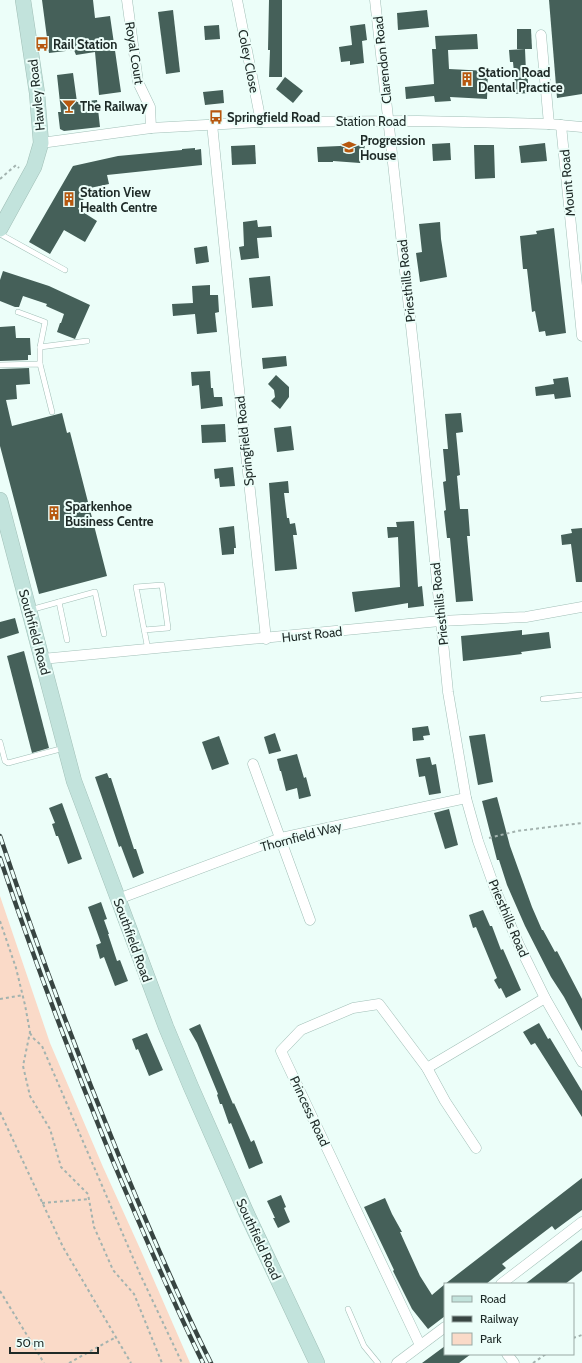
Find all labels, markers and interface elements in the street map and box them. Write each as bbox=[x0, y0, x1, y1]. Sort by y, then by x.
street label: Clarendon Road bbox=[369, 15, 395, 105]
street label: Royal Court bbox=[122, 20, 148, 86]
street label: Coley Close bbox=[235, 28, 263, 94]
bus stop icon: Rail Station bbox=[34, 36, 50, 52]
place label: Rail Station bbox=[53, 36, 117, 52]
street label: Hawley Road bbox=[24, 58, 48, 132]
place label: Station Road Dental Practice bbox=[478, 64, 563, 95]
building icon: Station Road Dental Practice bbox=[459, 71, 475, 87]
bar icon: The Railway bbox=[61, 98, 77, 114]
place label: The Railway bbox=[80, 98, 148, 114]
bus stop icon: Springfield Road bbox=[208, 109, 224, 125]
place label: Springfield Road bbox=[227, 109, 320, 125]
street label: Station Road bbox=[336, 113, 406, 129]
place label: Progression House bbox=[360, 132, 425, 163]
school or university icon: Progression House bbox=[341, 139, 357, 155]
street label: Mount Road bbox=[556, 149, 578, 217]
place label: Station View Health Centre bbox=[80, 184, 158, 215]
building icon: Station View Health Centre bbox=[61, 191, 77, 207]
street label: Priesthills Road bbox=[394, 239, 418, 323]
street label: Springfield Road bbox=[231, 395, 257, 487]
place label: Sparkenhoe Business Centre bbox=[65, 498, 154, 529]
building icon: Sparkenhoe Business Centre bbox=[46, 505, 62, 521]
street label: Priesthills Road bbox=[427, 562, 451, 646]
street label: Southfield Road bbox=[16, 587, 54, 677]
street label: Hurst Road bbox=[281, 623, 343, 645]
street label: Thornfield Way bbox=[259, 817, 344, 855]
street label: Priesthills Road bbox=[485, 877, 533, 959]
street label: Southfield Road bbox=[110, 896, 156, 984]
street label: Princess Road bbox=[287, 1073, 333, 1149]
street label: Southfield Road bbox=[233, 1196, 285, 1282]
legend bbox=[444, 1283, 574, 1355]
text: Road bbox=[480, 1291, 506, 1306]
text: Railway bbox=[480, 1311, 518, 1326]
scale bar bbox=[10, 1329, 98, 1355]
text: Park bbox=[480, 1331, 502, 1346]
text: 50 m bbox=[16, 1335, 44, 1350]

